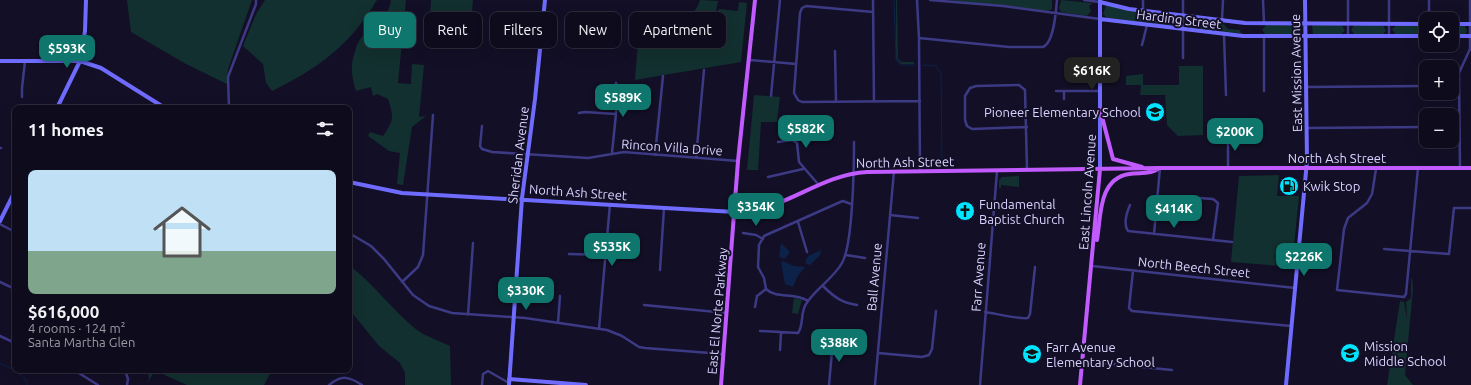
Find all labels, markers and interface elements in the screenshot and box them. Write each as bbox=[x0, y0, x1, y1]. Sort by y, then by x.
street label: Harding Street bbox=[1136, 7, 1222, 31]
chip: Buy bbox=[364, 12, 416, 48]
chip: Rent bbox=[424, 12, 482, 48]
chip: Filters bbox=[490, 12, 557, 48]
chip: New bbox=[565, 12, 621, 48]
chip: Apartment bbox=[629, 12, 726, 48]
map controls bbox=[1419, 12, 1459, 148]
button: locate bbox=[1419, 12, 1459, 52]
street label: East Mission Avenue bbox=[1288, 14, 1304, 132]
pin: $593K bbox=[39, 35, 95, 69]
text: $593K bbox=[48, 41, 86, 55]
pin: $616K bbox=[1064, 57, 1120, 91]
button: + bbox=[1419, 60, 1459, 100]
text: $616K bbox=[1073, 63, 1111, 77]
pin: $589K bbox=[595, 84, 651, 118]
text: $589K bbox=[604, 90, 642, 104]
school or university icon: Pioneer Elementary School bbox=[1144, 101, 1166, 123]
place label: Pioneer Elementary School bbox=[984, 105, 1142, 119]
street label: Sheridan Avenue bbox=[505, 106, 531, 204]
button: − bbox=[1419, 108, 1459, 148]
pin: $582K bbox=[778, 115, 834, 149]
icon: filters bbox=[314, 118, 336, 140]
pin: $200K bbox=[1207, 118, 1263, 152]
text: 11 homes bbox=[28, 120, 104, 139]
text: $582K bbox=[787, 121, 825, 135]
text: $200K bbox=[1216, 124, 1254, 138]
street label: East Lincoln Avenue bbox=[1076, 134, 1098, 250]
street label: Rincon Villa Drive bbox=[621, 136, 723, 158]
street label: North Ash Street bbox=[1288, 151, 1386, 165]
street label: North Ash Street bbox=[856, 154, 954, 170]
fuel station icon: Kwik Stop bbox=[1278, 175, 1300, 197]
place label: Kwik Stop bbox=[1303, 179, 1360, 193]
street label: North Ash Street bbox=[528, 182, 628, 202]
pin: $354K bbox=[728, 193, 784, 227]
pin: $414K bbox=[1146, 195, 1202, 229]
icon: home bbox=[146, 196, 218, 268]
place label: Fundamental Baptist Church bbox=[979, 197, 1065, 226]
text: $354K bbox=[737, 199, 775, 213]
church icon: Fundamental Baptist Church bbox=[954, 200, 976, 222]
text: $414K bbox=[1155, 201, 1193, 215]
pin: $535K bbox=[584, 233, 640, 267]
text: $535K bbox=[593, 239, 631, 253]
street label: Ball Avenue bbox=[864, 242, 884, 312]
street label: Farr Avenue bbox=[969, 242, 987, 312]
pin: $226K bbox=[1276, 243, 1332, 277]
street label: East El Norte Parkway bbox=[704, 247, 730, 375]
text: $226K bbox=[1285, 249, 1323, 263]
street label: North Beech Street bbox=[1137, 254, 1251, 280]
pin: $330K bbox=[498, 277, 554, 311]
text: $330K bbox=[507, 283, 545, 297]
text: $616,000 bbox=[28, 302, 99, 321]
text: 4 rooms · 124 m² bbox=[28, 321, 125, 335]
pin: $388K bbox=[811, 329, 867, 363]
text: Santa Martha Glen bbox=[28, 335, 135, 349]
text: $388K bbox=[820, 335, 858, 349]
place label: Mission Middle School bbox=[1364, 339, 1447, 368]
place label: Farr Avenue Elementary School bbox=[1046, 340, 1155, 369]
school or university icon: Mission Middle School bbox=[1339, 342, 1361, 364]
school or university icon: Farr Avenue Elementary School bbox=[1021, 343, 1043, 365]

